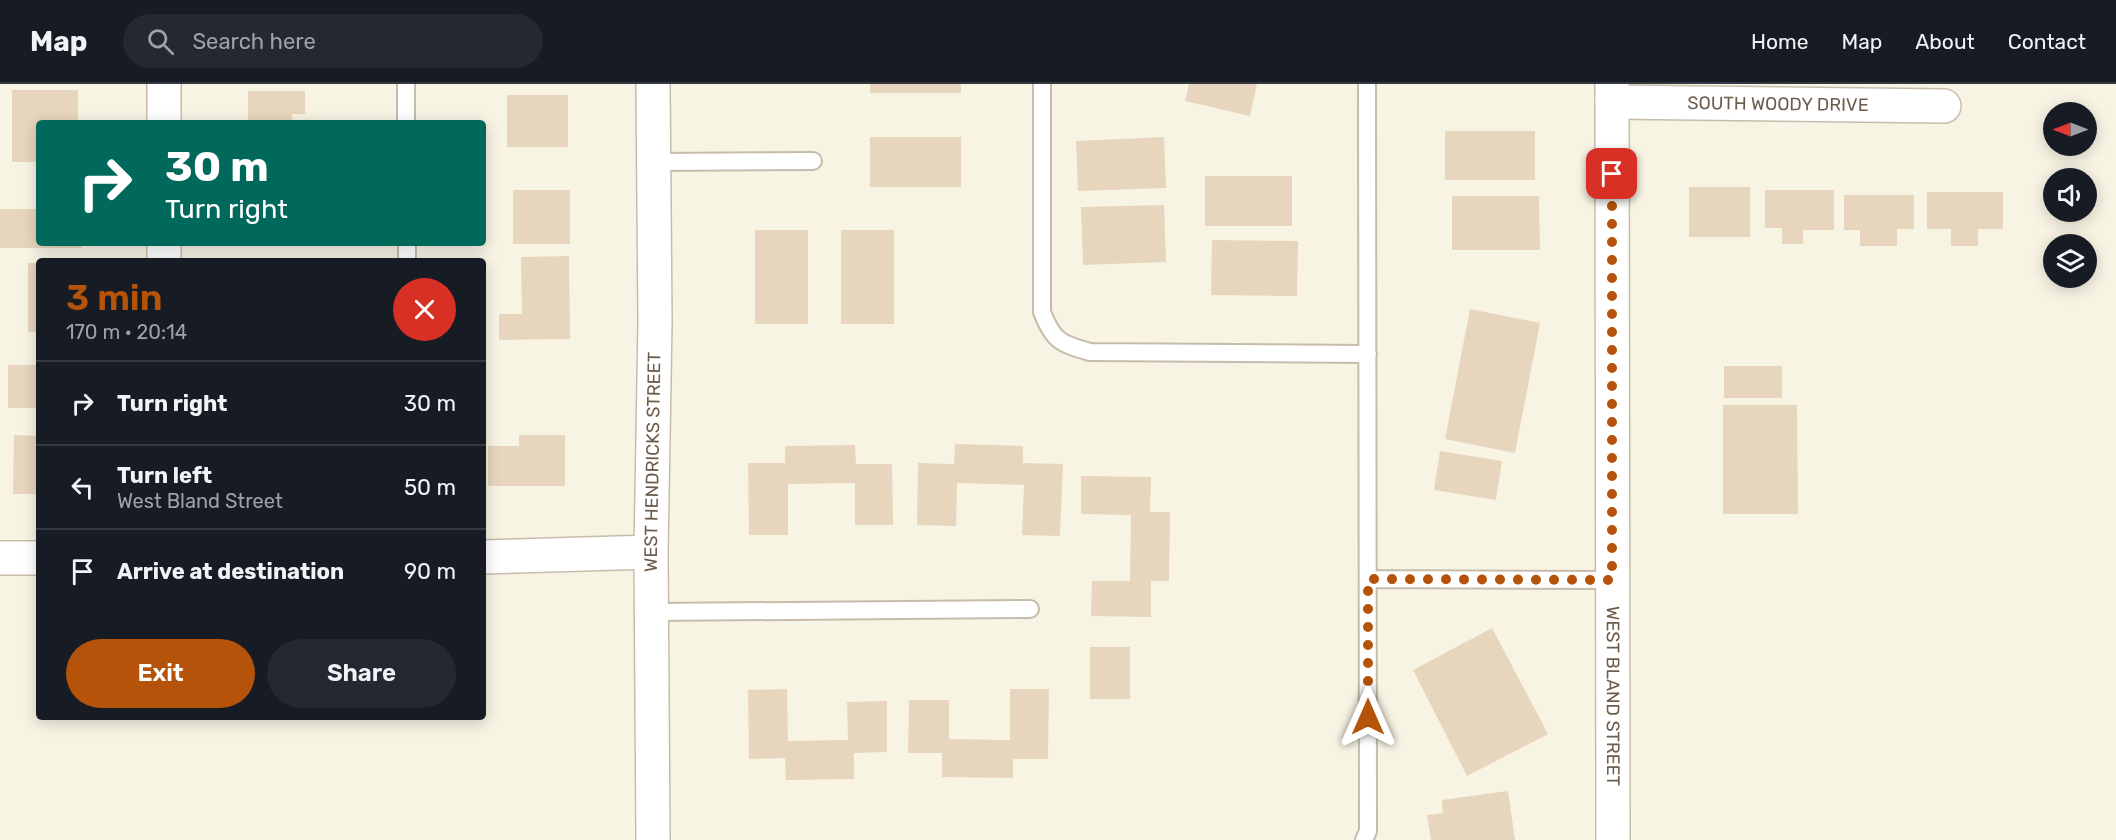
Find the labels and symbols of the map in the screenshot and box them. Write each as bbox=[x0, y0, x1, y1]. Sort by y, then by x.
street label: SOUTH WOODY DRIVE bbox=[1687, 92, 1869, 116]
north arrow bbox=[2043, 102, 2097, 156]
pin bbox=[1586, 148, 1637, 199]
street label: WEST HENDRICKS STREET bbox=[640, 352, 665, 572]
street label: WEST BLAND STREET bbox=[1602, 606, 1624, 786]
position arrow bbox=[1336, 685, 1400, 749]

